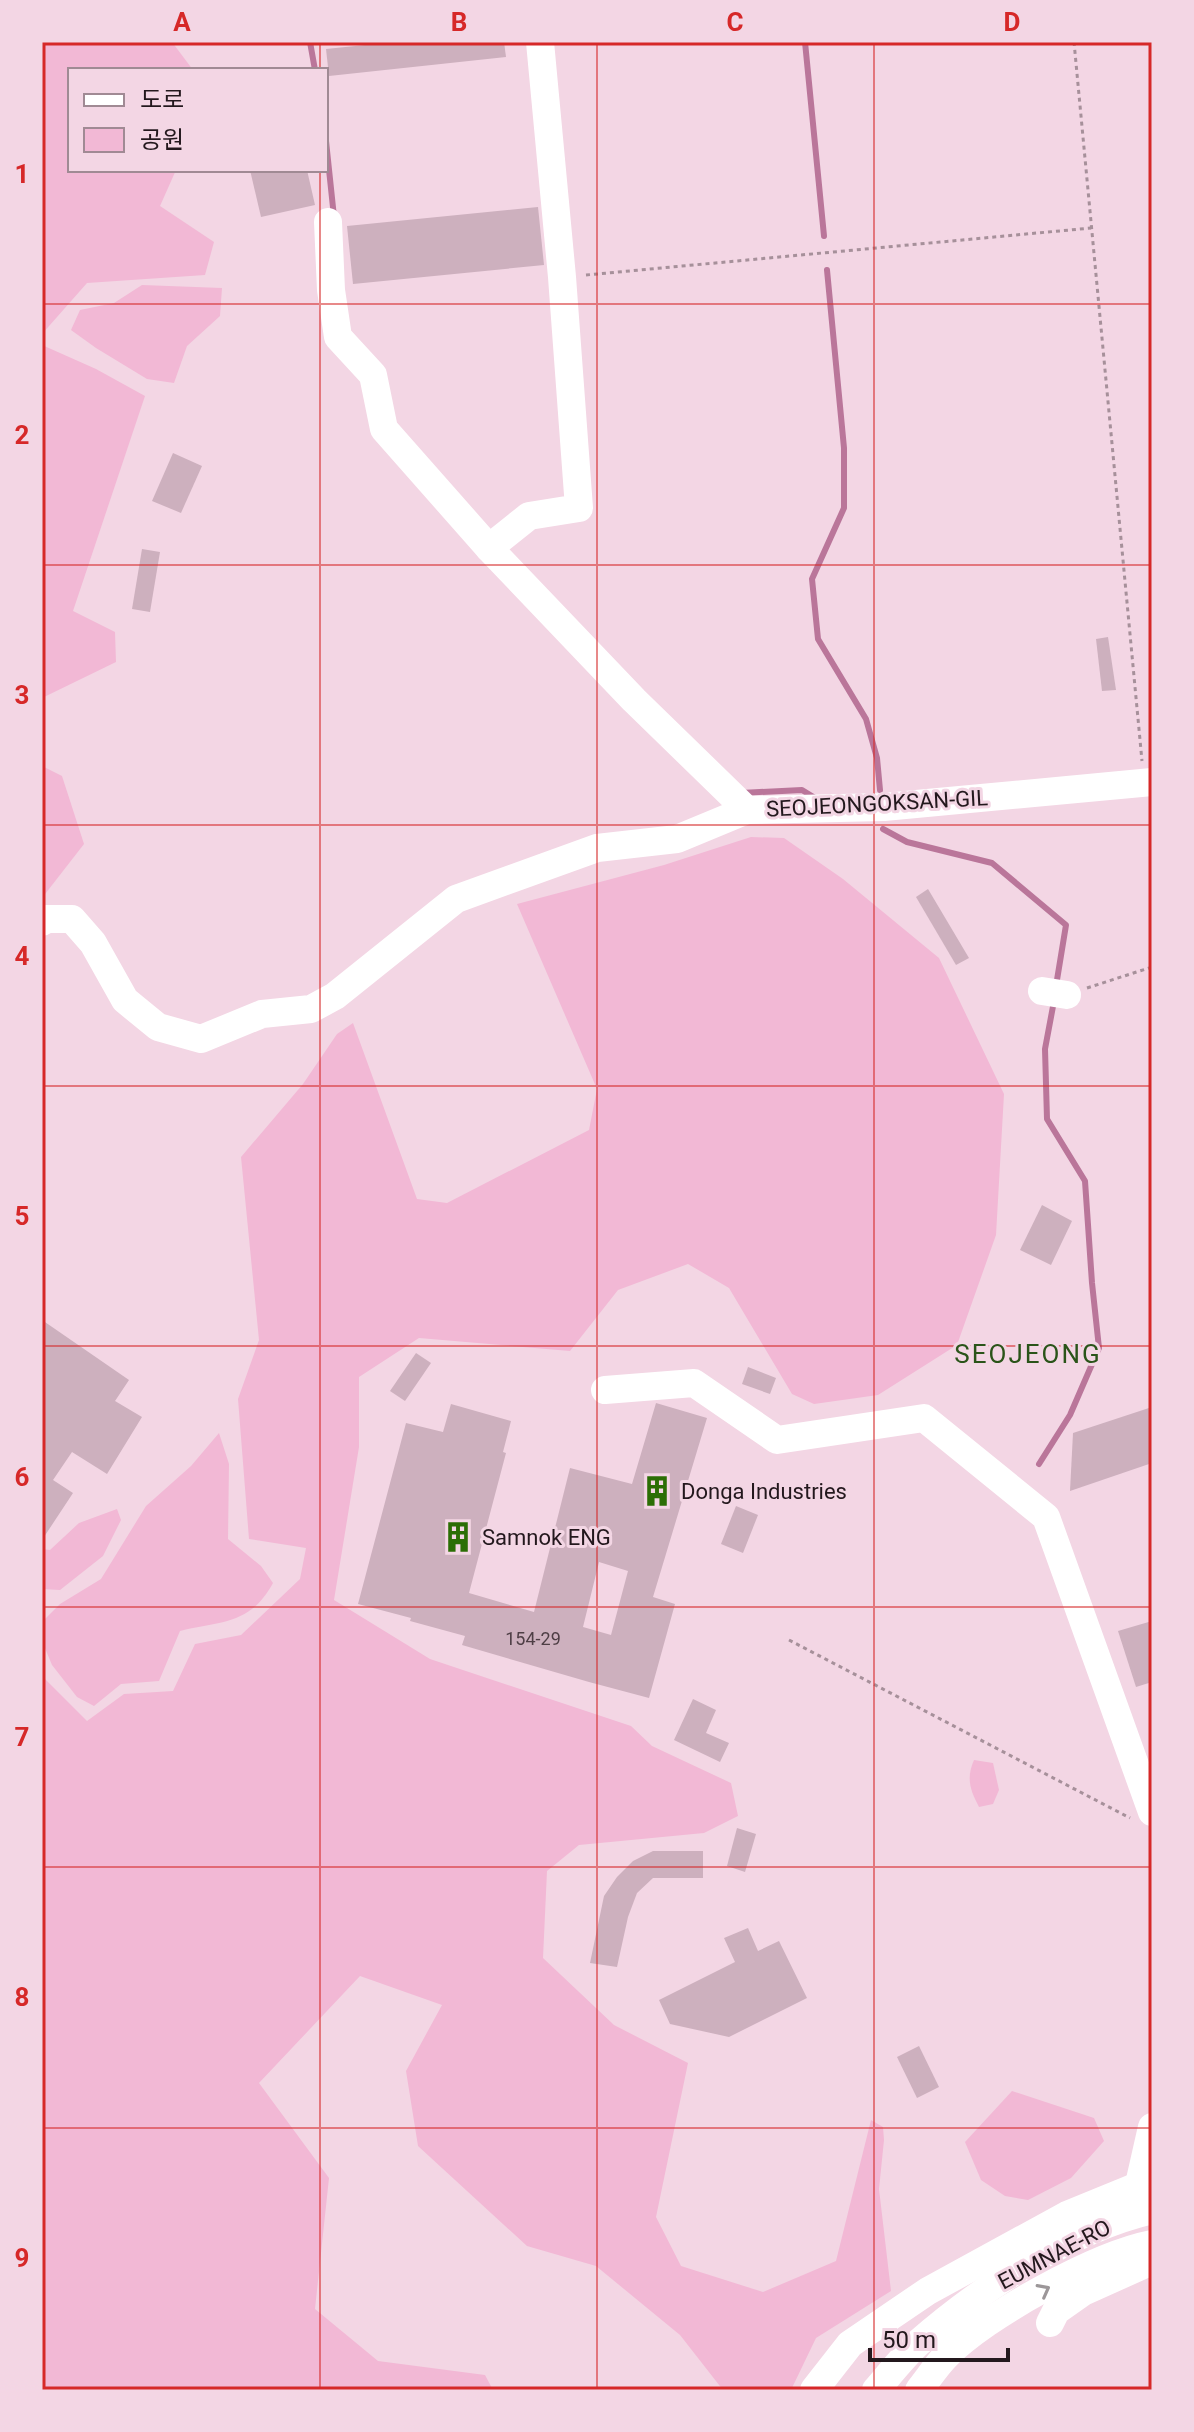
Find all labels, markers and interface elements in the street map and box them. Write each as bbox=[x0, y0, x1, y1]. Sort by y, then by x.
text: A bbox=[173, 7, 191, 37]
text: B bbox=[451, 7, 467, 37]
text: C bbox=[726, 7, 744, 37]
text: D bbox=[1004, 7, 1020, 37]
legend bbox=[68, 68, 328, 172]
text: 도로 bbox=[140, 86, 184, 114]
text: 공원 bbox=[140, 126, 184, 154]
text: 1 bbox=[15, 159, 29, 189]
text: 2 bbox=[15, 420, 29, 450]
text: 3 bbox=[15, 680, 29, 710]
street label: SEOJEONGOKSAN-GIL bbox=[765, 785, 989, 822]
text: 4 bbox=[15, 941, 30, 971]
text: 5 bbox=[15, 1201, 29, 1231]
district label: SEOJEONG bbox=[954, 1339, 1102, 1369]
text: 6 bbox=[15, 1462, 30, 1492]
building icon: Donga Industries bbox=[640, 1474, 674, 1508]
place label: Donga Industries bbox=[681, 1479, 847, 1504]
building icon: Samnok ENG bbox=[441, 1520, 475, 1554]
place label: Samnok ENG bbox=[482, 1525, 611, 1550]
house number: 154-29 bbox=[505, 1628, 561, 1649]
text: 7 bbox=[15, 1722, 29, 1752]
text: 8 bbox=[15, 1982, 29, 2012]
street label: EUMNAE-RO bbox=[994, 2214, 1115, 2294]
text: 9 bbox=[15, 2243, 29, 2273]
one-way arrow bbox=[1035, 2284, 1050, 2299]
scale bar bbox=[870, 2312, 1008, 2362]
text: 50 m bbox=[882, 2326, 936, 2354]

